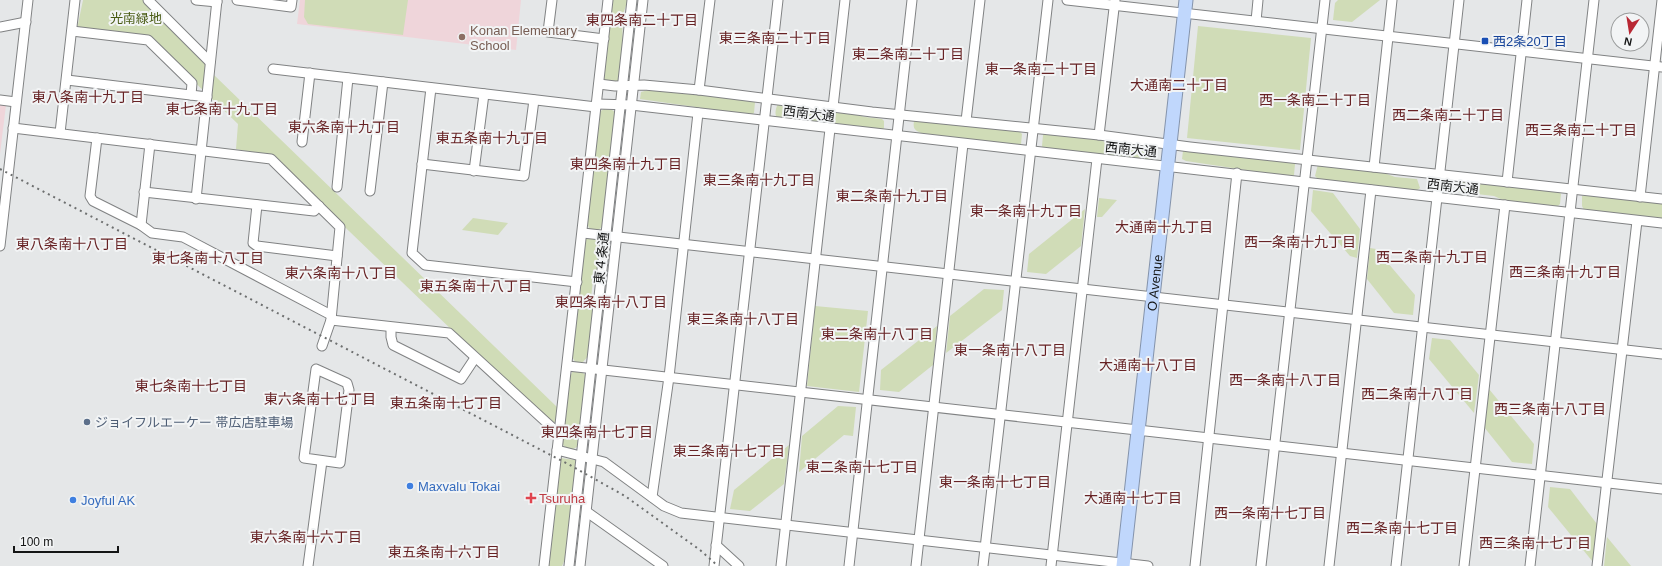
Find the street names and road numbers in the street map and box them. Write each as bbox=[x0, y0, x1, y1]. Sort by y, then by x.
street label: 西南大通 bbox=[782, 103, 836, 124]
street label: 西南大通 bbox=[1104, 139, 1158, 160]
street label: 西南大通 bbox=[1426, 176, 1480, 197]
street label: 東４条通 bbox=[591, 231, 612, 285]
street label: O Avenue bbox=[1144, 254, 1166, 312]

